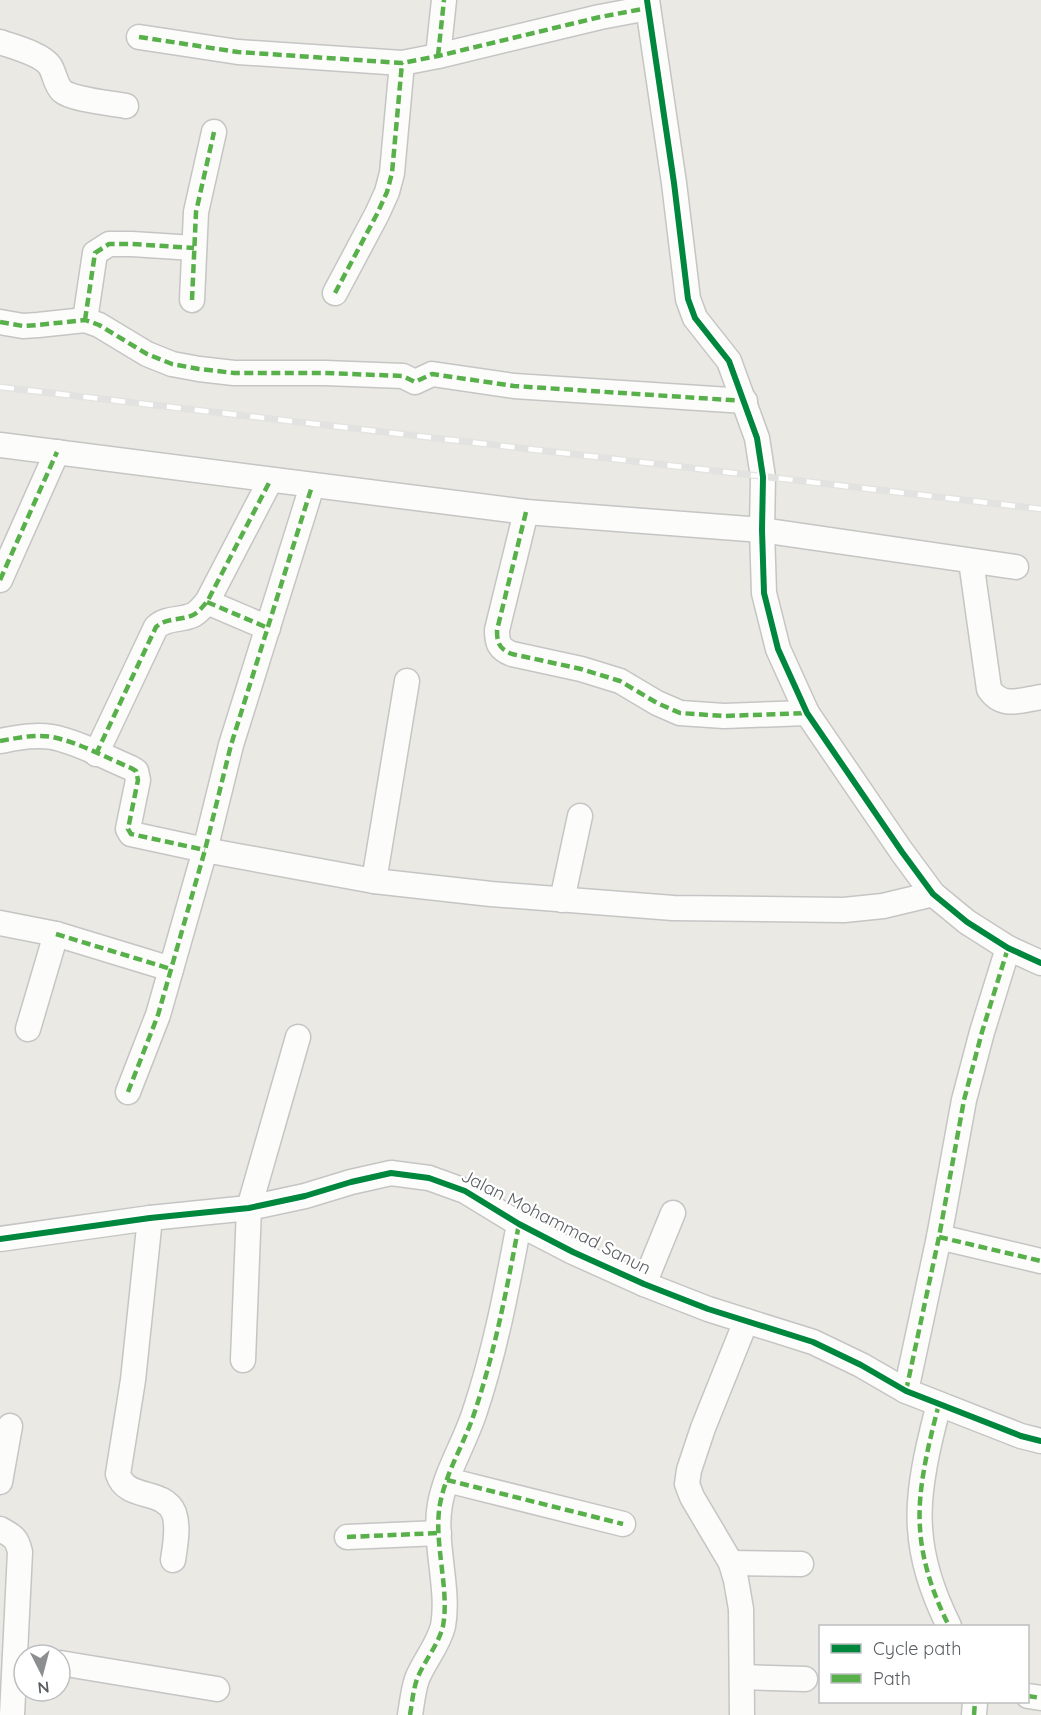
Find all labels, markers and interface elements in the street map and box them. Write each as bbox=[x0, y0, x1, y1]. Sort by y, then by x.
street label: Jalan Mohammad Sanun bbox=[457, 1164, 655, 1279]
legend bbox=[819, 1625, 1029, 1703]
text: Cycle path bbox=[873, 1637, 961, 1660]
north arrow bbox=[12, 1643, 72, 1703]
text: Path bbox=[873, 1667, 911, 1690]
text: N bbox=[37, 1677, 50, 1698]

